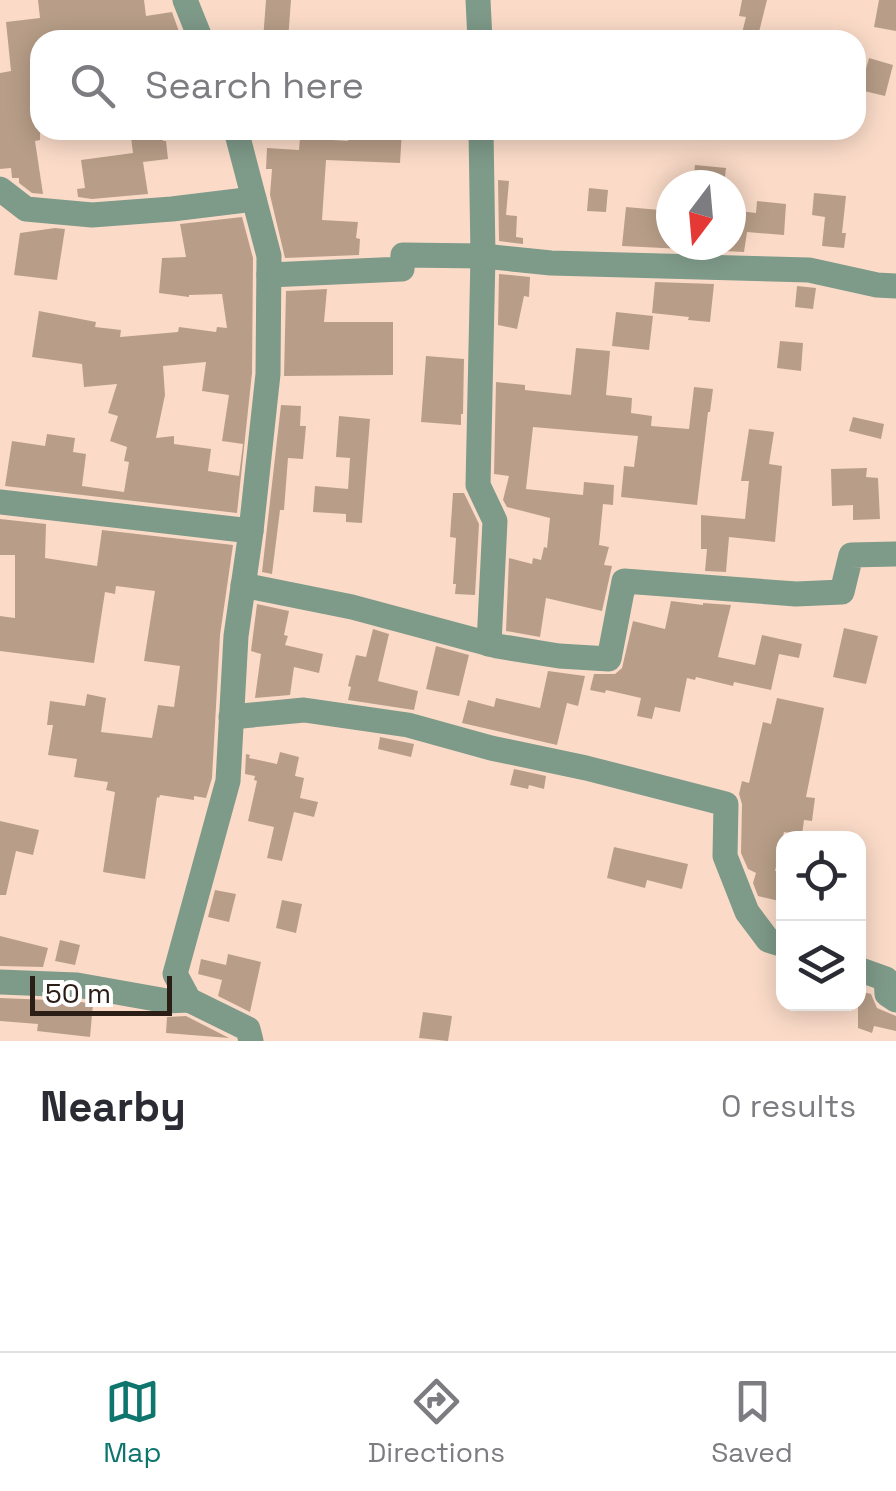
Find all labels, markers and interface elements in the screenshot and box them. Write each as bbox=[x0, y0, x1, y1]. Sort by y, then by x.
search box bbox=[30, 30, 866, 140]
icon: search bbox=[65, 58, 120, 113]
text: Search here bbox=[145, 61, 364, 109]
north arrow bbox=[656, 170, 746, 260]
map controls bbox=[776, 831, 866, 1011]
button: locate bbox=[776, 831, 866, 921]
button: layers bbox=[776, 921, 866, 1011]
scale bar bbox=[30, 971, 172, 1016]
text: 50 m bbox=[45, 975, 111, 1011]
text: Nearby bbox=[40, 1080, 186, 1133]
text: 0 results bbox=[721, 1086, 856, 1126]
tab: Map bbox=[103, 1374, 161, 1470]
tab: Directions bbox=[368, 1374, 505, 1470]
tab: Saved bbox=[711, 1374, 793, 1470]

